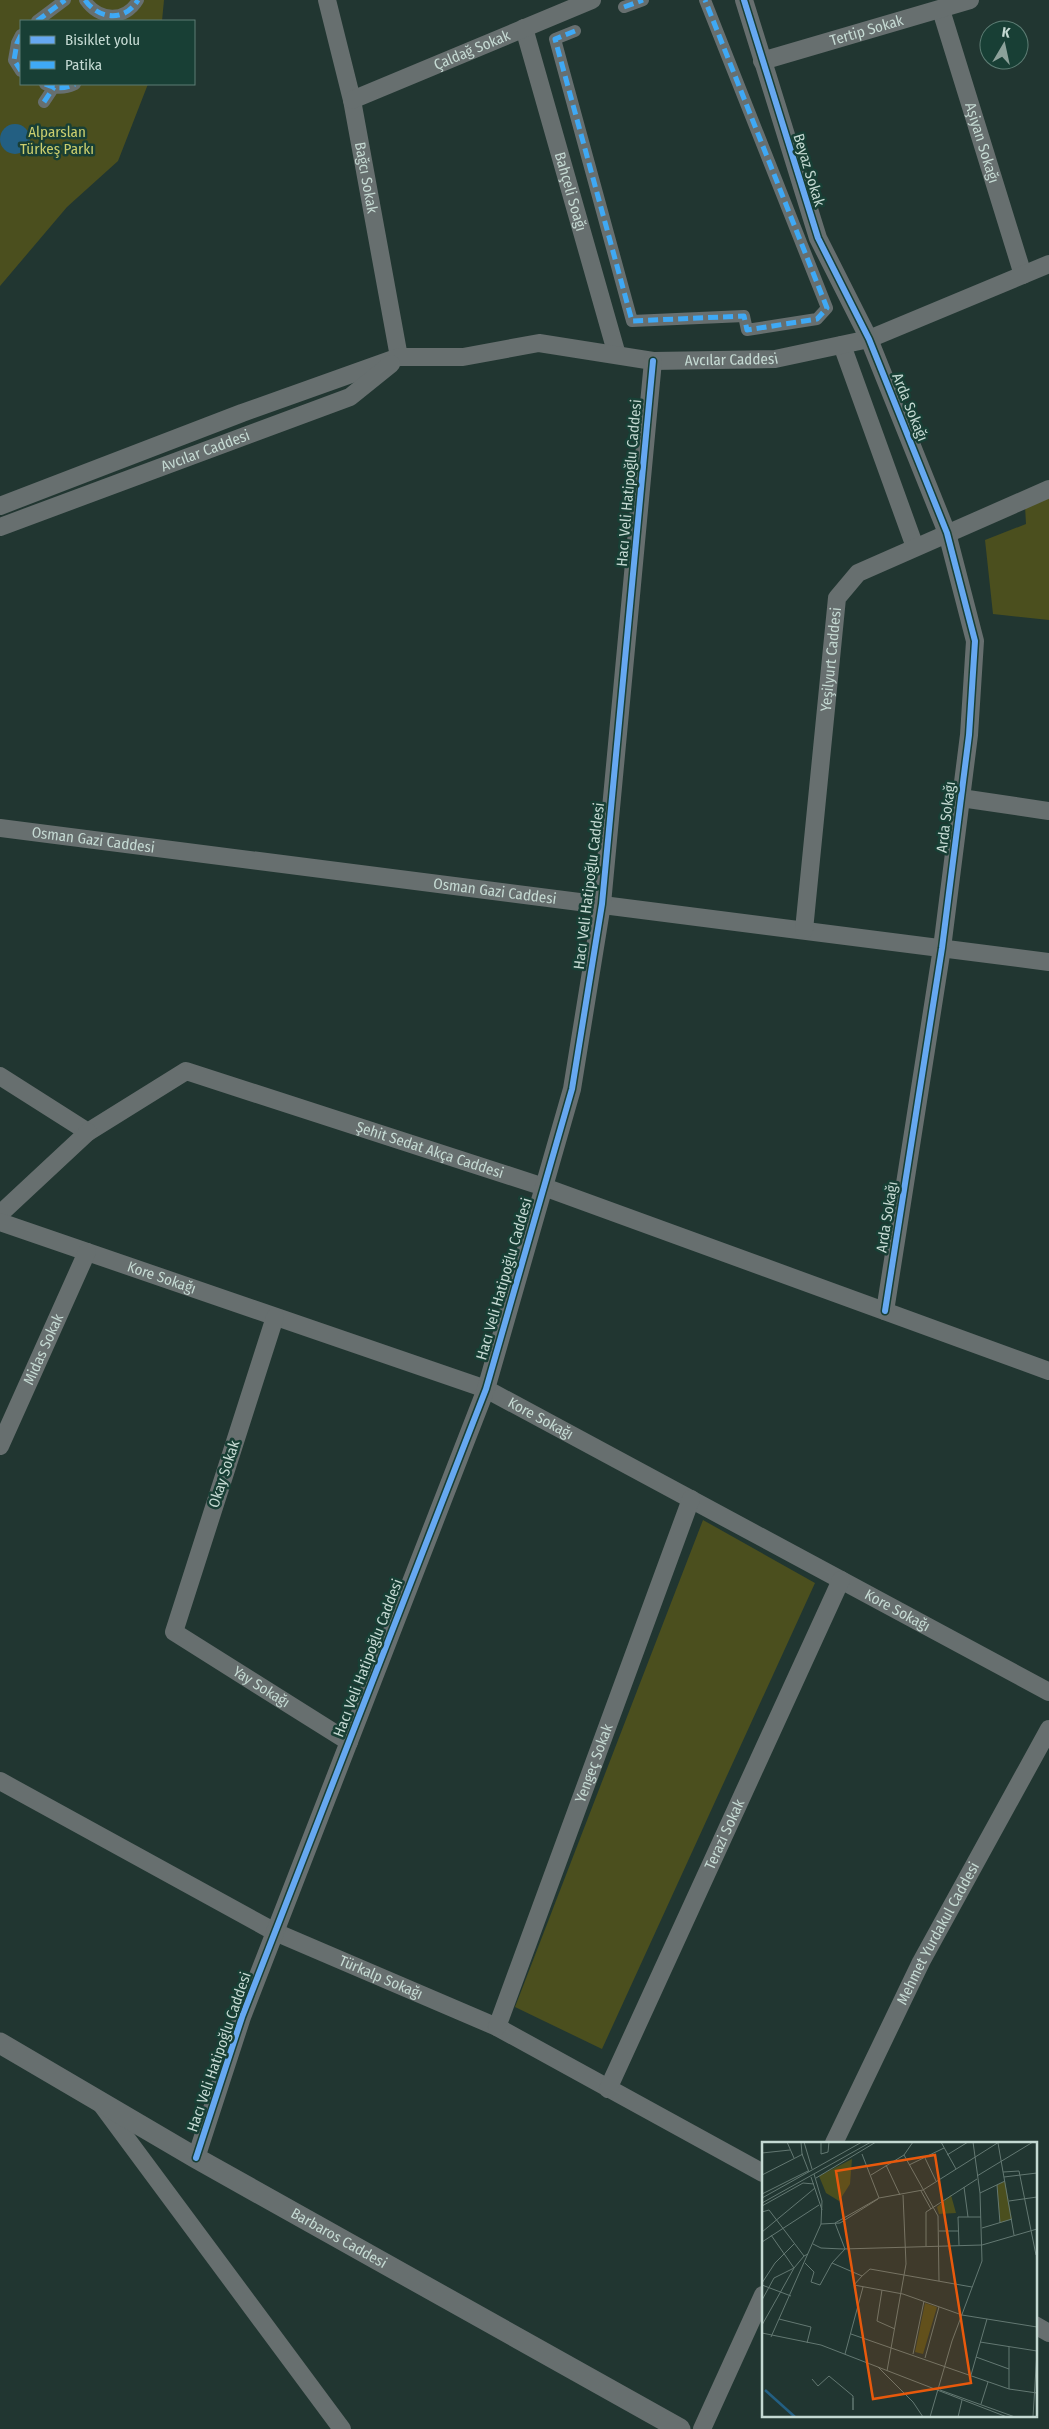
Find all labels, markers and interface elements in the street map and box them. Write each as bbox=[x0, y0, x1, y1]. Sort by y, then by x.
street label: Tertip Sokak bbox=[828, 11, 905, 50]
legend bbox=[20, 20, 195, 85]
north arrow bbox=[979, 20, 1029, 70]
text: K bbox=[1001, 24, 1012, 42]
street label: Çaldağ Sokak bbox=[431, 26, 513, 74]
text: Bisiklet yolu bbox=[65, 31, 140, 49]
text: Patika bbox=[65, 56, 102, 74]
street label: Aşiyan Sokağı bbox=[961, 100, 1003, 185]
park label: Alparslan Türkeş Parkı bbox=[20, 123, 94, 158]
street label: Beyaz Sokak bbox=[789, 131, 829, 209]
street label: Bağcı Sokak bbox=[351, 140, 382, 215]
street label: Bahçeli Soağı bbox=[551, 150, 590, 233]
street label: Avcılar Caddesi bbox=[685, 350, 780, 369]
street label: Arda Sokağı bbox=[888, 370, 932, 444]
street label: Hacı Veli Hatipoğlu Caddesi bbox=[613, 399, 645, 567]
street label: Avcılar Caddesi bbox=[158, 426, 252, 475]
street label: Yeşilyurt Caddesi bbox=[817, 606, 845, 712]
street label: Arda Sokağı bbox=[933, 780, 959, 854]
street label: Hacı Veli Hatipoğlu Caddesi bbox=[570, 802, 608, 970]
street label: Osman Gazi Caddesi bbox=[31, 823, 156, 857]
street label: Osman Gazi Caddesi bbox=[432, 874, 558, 908]
street label: Şehit Sedat Akça Caddesi bbox=[354, 1118, 506, 1182]
street label: Arda Sokağı bbox=[872, 1180, 902, 1254]
street label: Hacı Veli Hatipoğlu Caddesi bbox=[472, 1196, 536, 1362]
street label: Kore Sokağı bbox=[125, 1257, 198, 1298]
street label: Midas Sokak bbox=[20, 1311, 67, 1388]
street label: Kore Sokağı bbox=[505, 1394, 576, 1443]
street label: Okay Sokak bbox=[205, 1438, 243, 1510]
street label: Hacı Veli Hatipoğlu Caddesi bbox=[329, 1576, 407, 1740]
street label: Kore Sokağı bbox=[862, 1585, 933, 1635]
street label: Yay Sokağı bbox=[230, 1662, 293, 1712]
street label: Yengeç Sokak bbox=[571, 1721, 617, 1805]
street label: Terazi Sokak bbox=[701, 1796, 748, 1872]
street label: Mehmet Yurdakul Caddesi bbox=[893, 1859, 983, 2008]
street label: Türkalp Sokağı bbox=[336, 1952, 425, 2003]
street label: Hacı Veli Hatipoğlu Caddesi bbox=[183, 1970, 255, 2134]
inset map bbox=[762, 2142, 1036, 2416]
street label: Barbaros Caddesi bbox=[288, 2204, 390, 2272]

